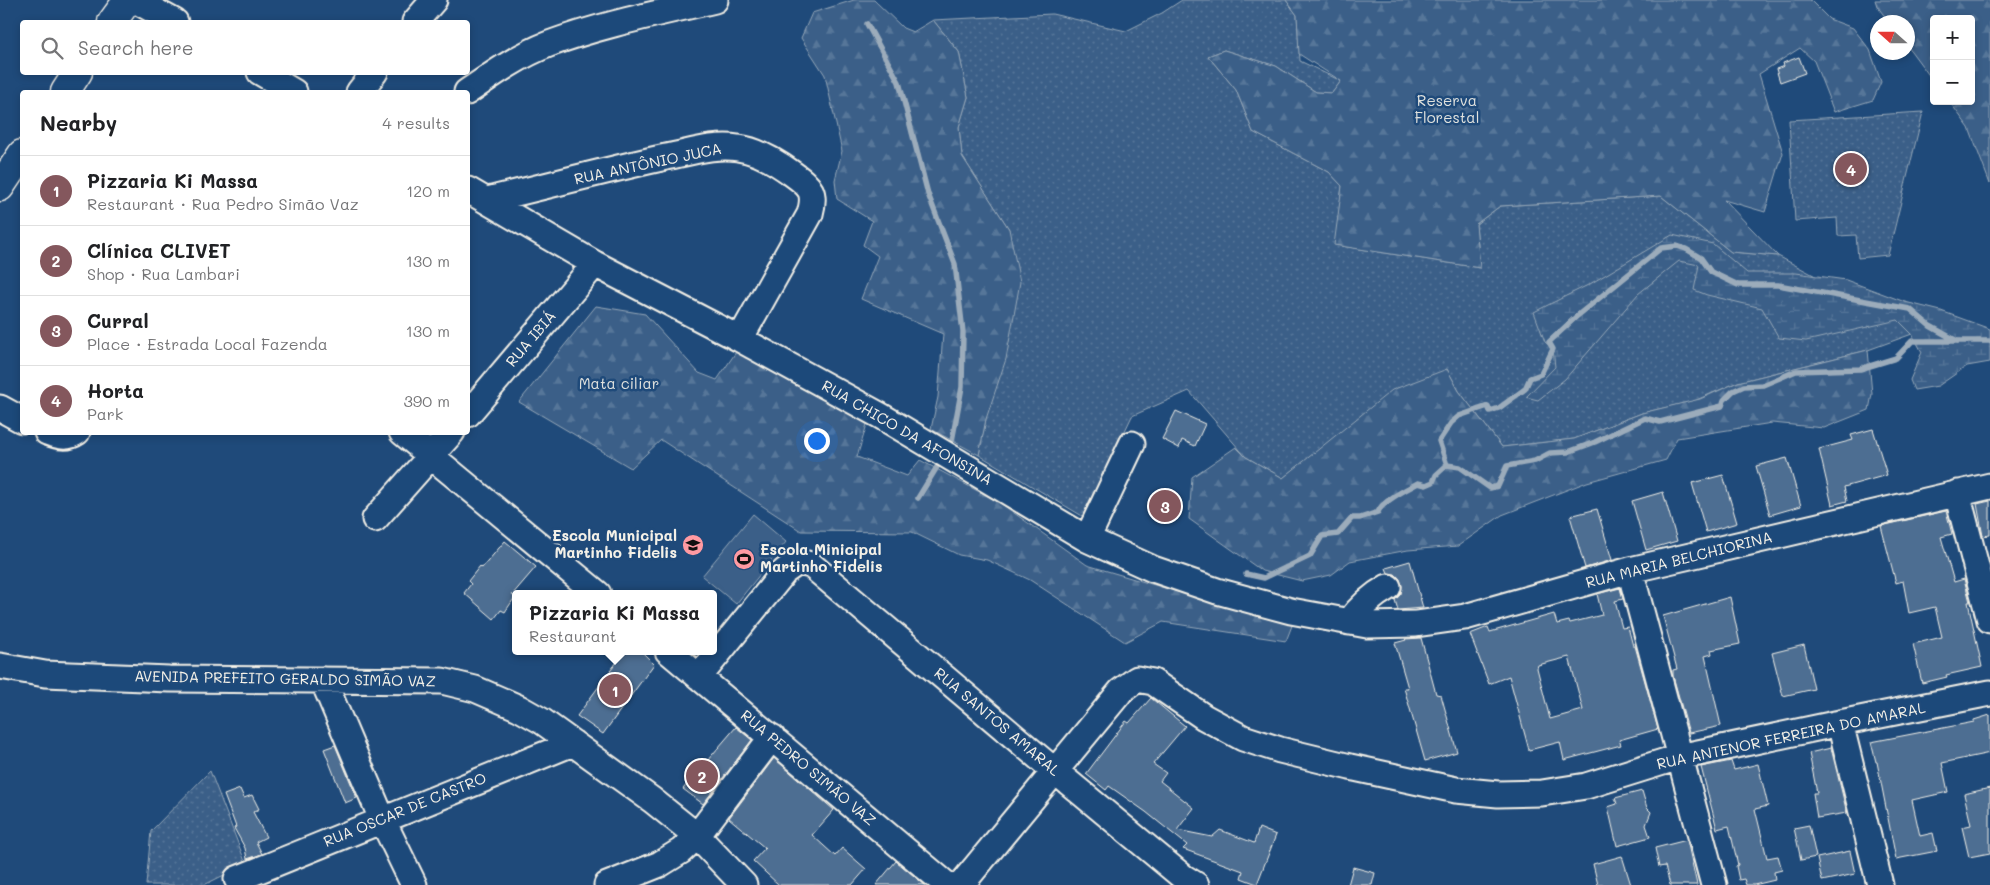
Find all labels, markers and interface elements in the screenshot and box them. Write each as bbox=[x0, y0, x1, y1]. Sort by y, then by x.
north arrow bbox=[1870, 15, 1915, 60]
map controls bbox=[1930, 15, 1975, 105]
button: + bbox=[1930, 15, 1975, 60]
search box bbox=[20, 20, 470, 75]
icon: search bbox=[38, 34, 66, 62]
text: Search here bbox=[78, 35, 194, 60]
button: − bbox=[1930, 60, 1975, 105]
park label: Reserva Florestal bbox=[1415, 90, 1479, 127]
text: Nearby bbox=[40, 109, 117, 136]
text: 4 results bbox=[382, 112, 450, 133]
street label: RUA ANTÔNIO JUCA bbox=[572, 138, 723, 188]
pin: 4 bbox=[1835, 150, 1867, 188]
text: Pizzaria Ki Massa bbox=[87, 168, 258, 193]
text: 1 bbox=[52, 180, 60, 201]
text: 120 m bbox=[406, 180, 450, 201]
text: Restaurant · Rua Pedro Simão Vaz bbox=[87, 193, 359, 214]
text: Clínica CLIVET bbox=[87, 238, 231, 263]
text: 2 bbox=[52, 250, 60, 271]
text: 130 m bbox=[406, 250, 450, 271]
text: Shop · Rua Lambari bbox=[87, 263, 240, 284]
street label: RUA IBIÁ bbox=[501, 306, 560, 371]
text: Curral bbox=[87, 308, 149, 333]
text: 3 bbox=[51, 320, 61, 341]
text: 130 m bbox=[406, 320, 450, 341]
text: Place · Estrada Local Fazenda bbox=[87, 333, 328, 354]
park label: Mata ciliar bbox=[579, 373, 659, 393]
street label: RUA CHICO DA AFONSINA bbox=[819, 375, 996, 489]
text: Horta bbox=[87, 378, 144, 403]
text: 4 bbox=[51, 390, 61, 411]
text: 390 m bbox=[403, 390, 450, 411]
text: Park bbox=[87, 403, 123, 424]
your location bbox=[804, 428, 830, 454]
pin: 3 bbox=[1149, 487, 1181, 525]
place label: Escola Municipal Martinho Fidelis bbox=[552, 525, 677, 562]
street label: RUA MARIA BELCHIORINA bbox=[1583, 526, 1774, 592]
school or university icon: Escola Municipal Martinho Fidelis bbox=[681, 533, 705, 557]
place label: Escola Minicipal Martinho Fidelis bbox=[760, 539, 883, 576]
sports icon: Escola Minicipal Martinho Fidelis bbox=[732, 547, 756, 571]
popup bbox=[512, 590, 717, 655]
text: Pizzaria Ki Massa bbox=[529, 600, 700, 625]
text: Restaurant bbox=[529, 625, 617, 646]
street label: RUA SANTOS AMARAL bbox=[930, 663, 1065, 780]
street label: AVENIDA PREFEITO GERALDO SIMÃO VAZ bbox=[134, 665, 436, 691]
pin: 1 bbox=[599, 671, 631, 709]
street label: RUA ANTENOR FERREIRA DO AMARAL bbox=[1655, 697, 1927, 773]
street label: RUA PEDRO SIMÃO VAZ bbox=[737, 705, 880, 830]
pin: 2 bbox=[686, 757, 718, 795]
street label: RUA OSCAR DE CASTRO bbox=[320, 767, 489, 851]

